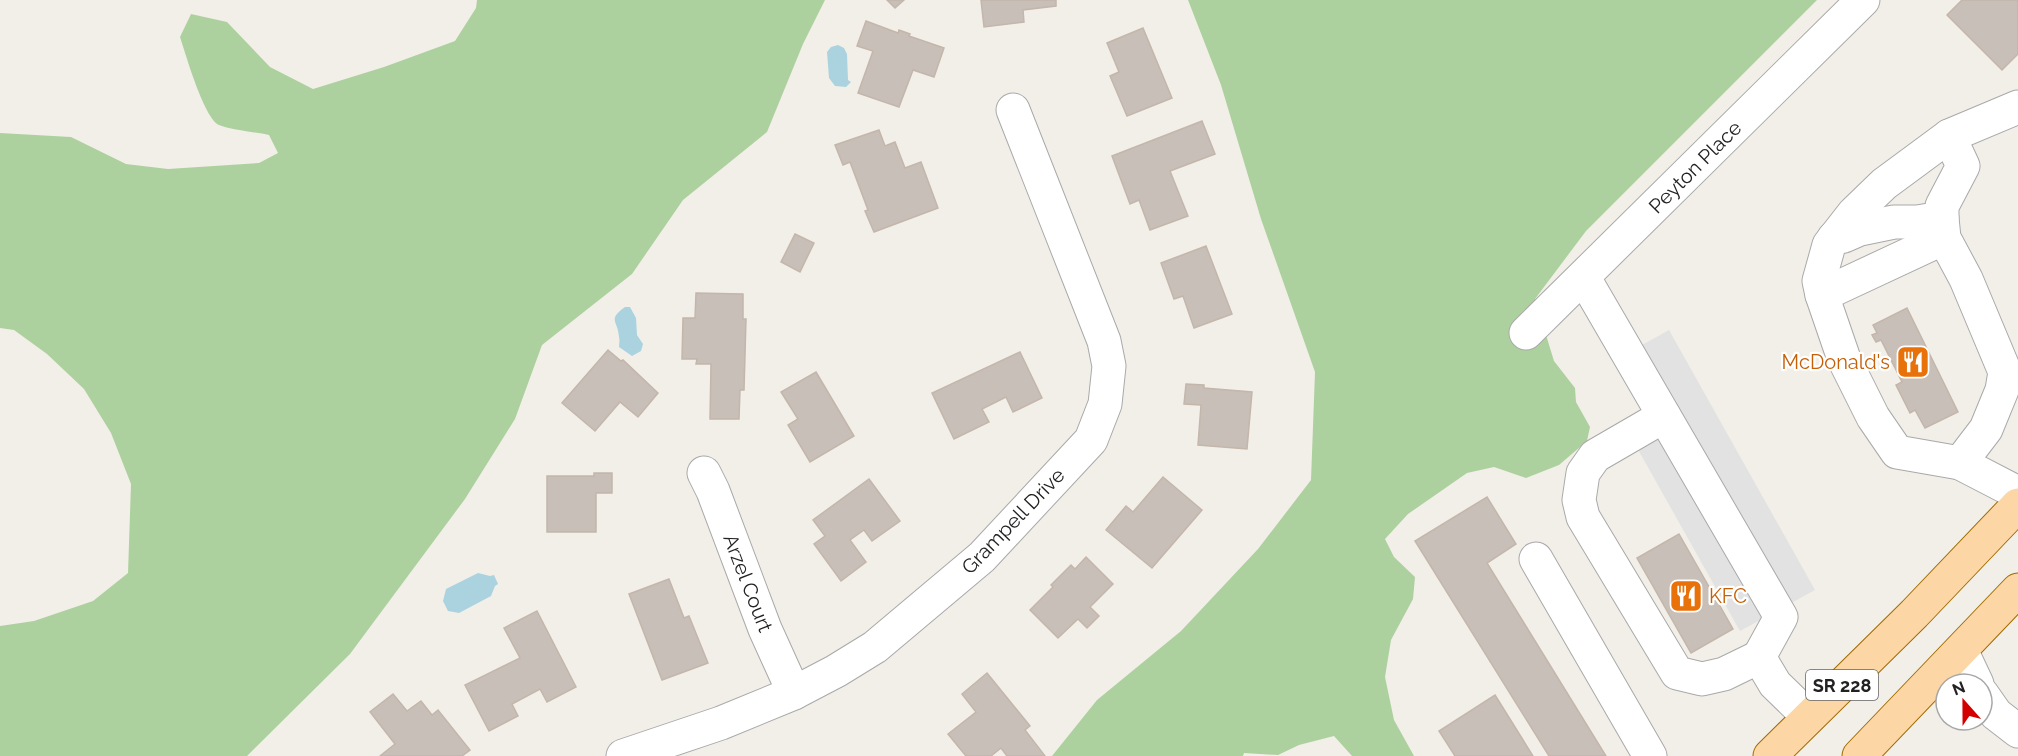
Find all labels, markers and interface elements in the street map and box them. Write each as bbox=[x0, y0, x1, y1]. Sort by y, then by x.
street label: Peyton Place bbox=[1644, 116, 1746, 218]
restaurant icon: McDonald's bbox=[1895, 344, 1931, 380]
place label: McDonald's bbox=[1782, 350, 1890, 374]
street label: Grampell Drive bbox=[957, 463, 1070, 579]
street label: Arzel Court bbox=[718, 531, 778, 636]
restaurant icon: KFC bbox=[1668, 578, 1704, 614]
place label: KFC bbox=[1709, 584, 1747, 608]
road number: SR 228 bbox=[1806, 670, 1878, 700]
north arrow bbox=[1934, 672, 1994, 732]
text: N bbox=[1950, 677, 1968, 700]

